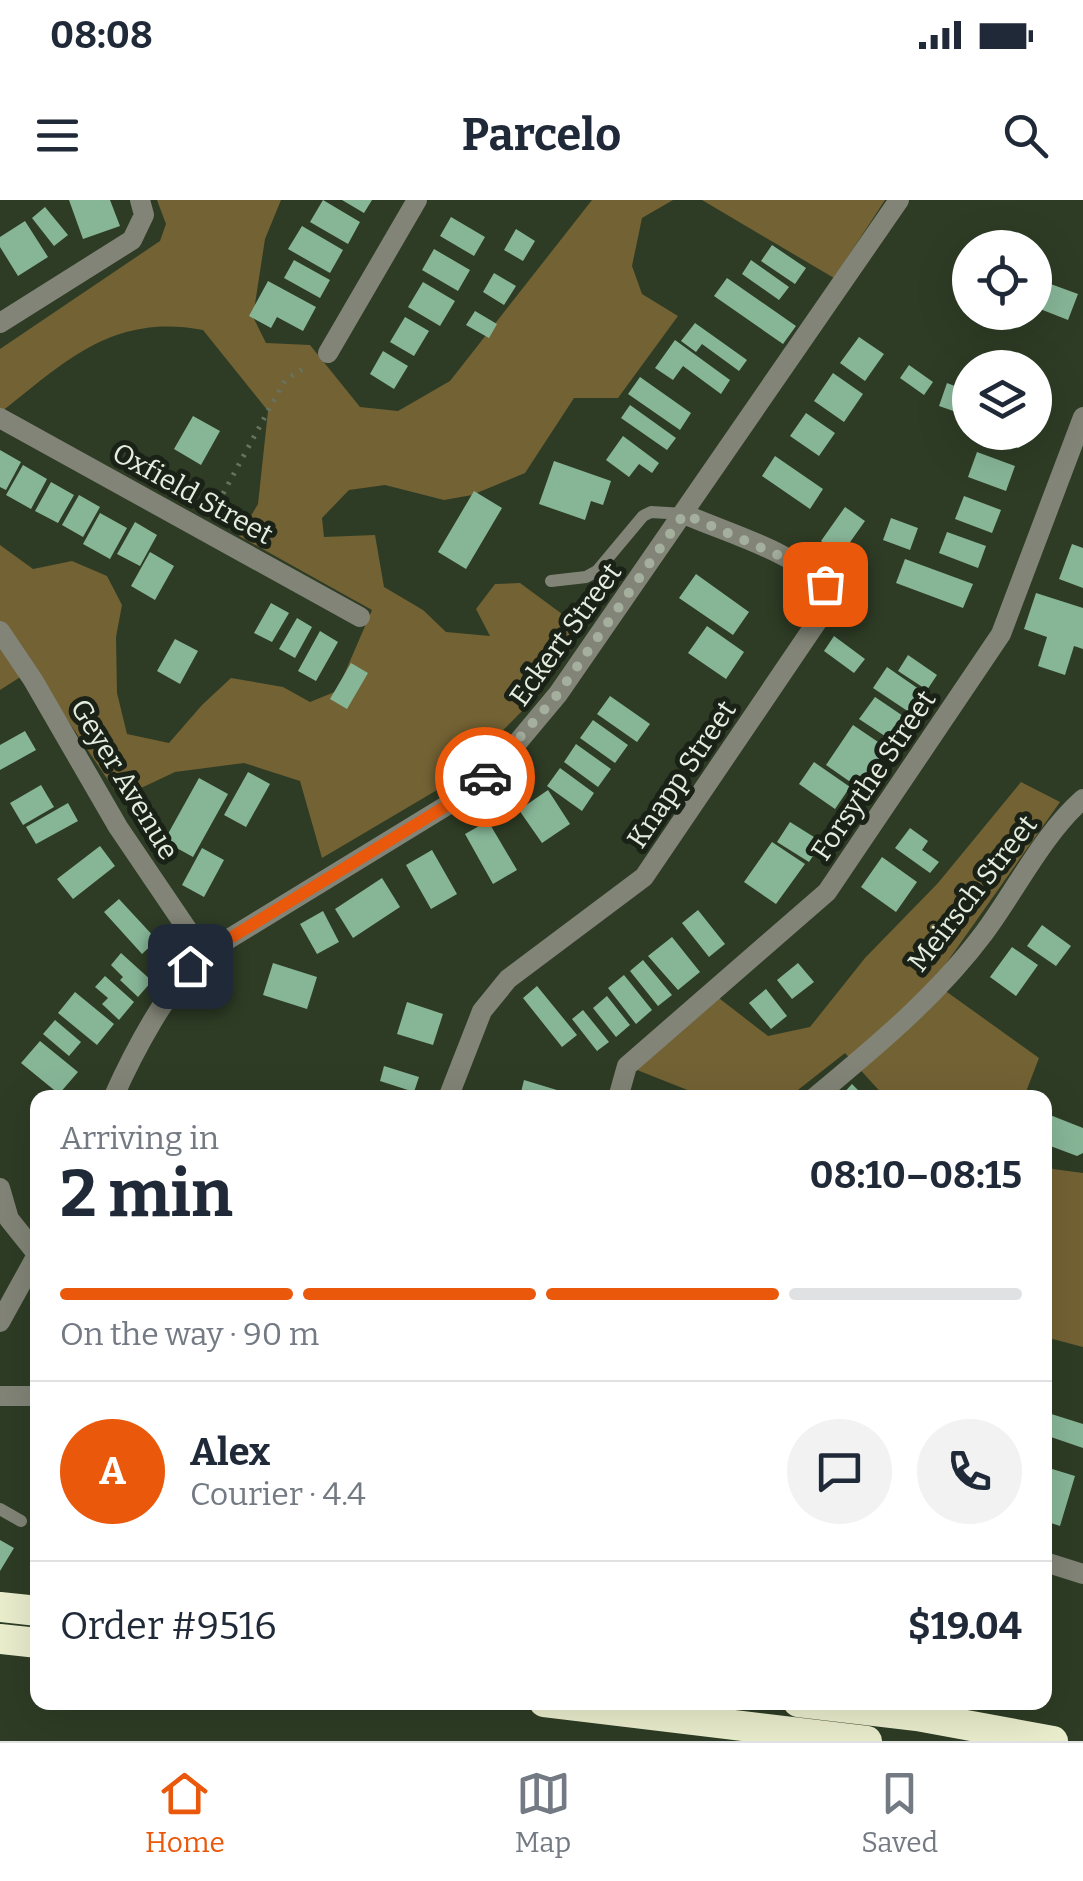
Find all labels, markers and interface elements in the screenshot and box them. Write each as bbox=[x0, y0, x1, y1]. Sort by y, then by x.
text: 08:08 bbox=[50, 12, 153, 58]
icon: menu bbox=[30, 108, 85, 163]
text: Parcelo bbox=[462, 108, 621, 162]
icon: search bbox=[998, 108, 1053, 163]
map controls bbox=[952, 230, 1052, 450]
button: locate bbox=[952, 230, 1052, 330]
button: layers bbox=[952, 350, 1052, 450]
street label: Oxfield Street bbox=[107, 436, 279, 551]
pin bbox=[783, 542, 868, 627]
street label: Eckert Street bbox=[503, 557, 628, 712]
icon: bag bbox=[798, 557, 853, 612]
street label: Forsythe Street bbox=[804, 684, 942, 866]
street label: Geyer Avenue bbox=[64, 693, 185, 865]
street label: Knapp Street bbox=[620, 694, 743, 854]
courier bbox=[435, 727, 535, 827]
icon: car bbox=[458, 750, 513, 805]
street label: Meirsch Street bbox=[901, 809, 1044, 978]
pin bbox=[148, 924, 233, 1009]
icon: home bbox=[163, 939, 218, 994]
text: Arriving in bbox=[60, 1119, 219, 1157]
text: 08:10–08:15 bbox=[810, 1152, 1022, 1198]
text: 2 min bbox=[60, 1155, 233, 1233]
text: On the way · 90 m bbox=[60, 1315, 319, 1353]
button: chat bbox=[787, 1419, 892, 1524]
button: phone bbox=[917, 1419, 1022, 1524]
text: Alex bbox=[190, 1429, 270, 1475]
text: A bbox=[99, 1448, 126, 1494]
text: Courier · 4.4 bbox=[190, 1475, 366, 1513]
text: Order #9516 bbox=[60, 1603, 277, 1649]
text: $19.04 bbox=[908, 1603, 1022, 1649]
tab: Home bbox=[145, 1766, 225, 1859]
tab: Map bbox=[515, 1766, 571, 1859]
tab: Saved bbox=[861, 1766, 938, 1859]

